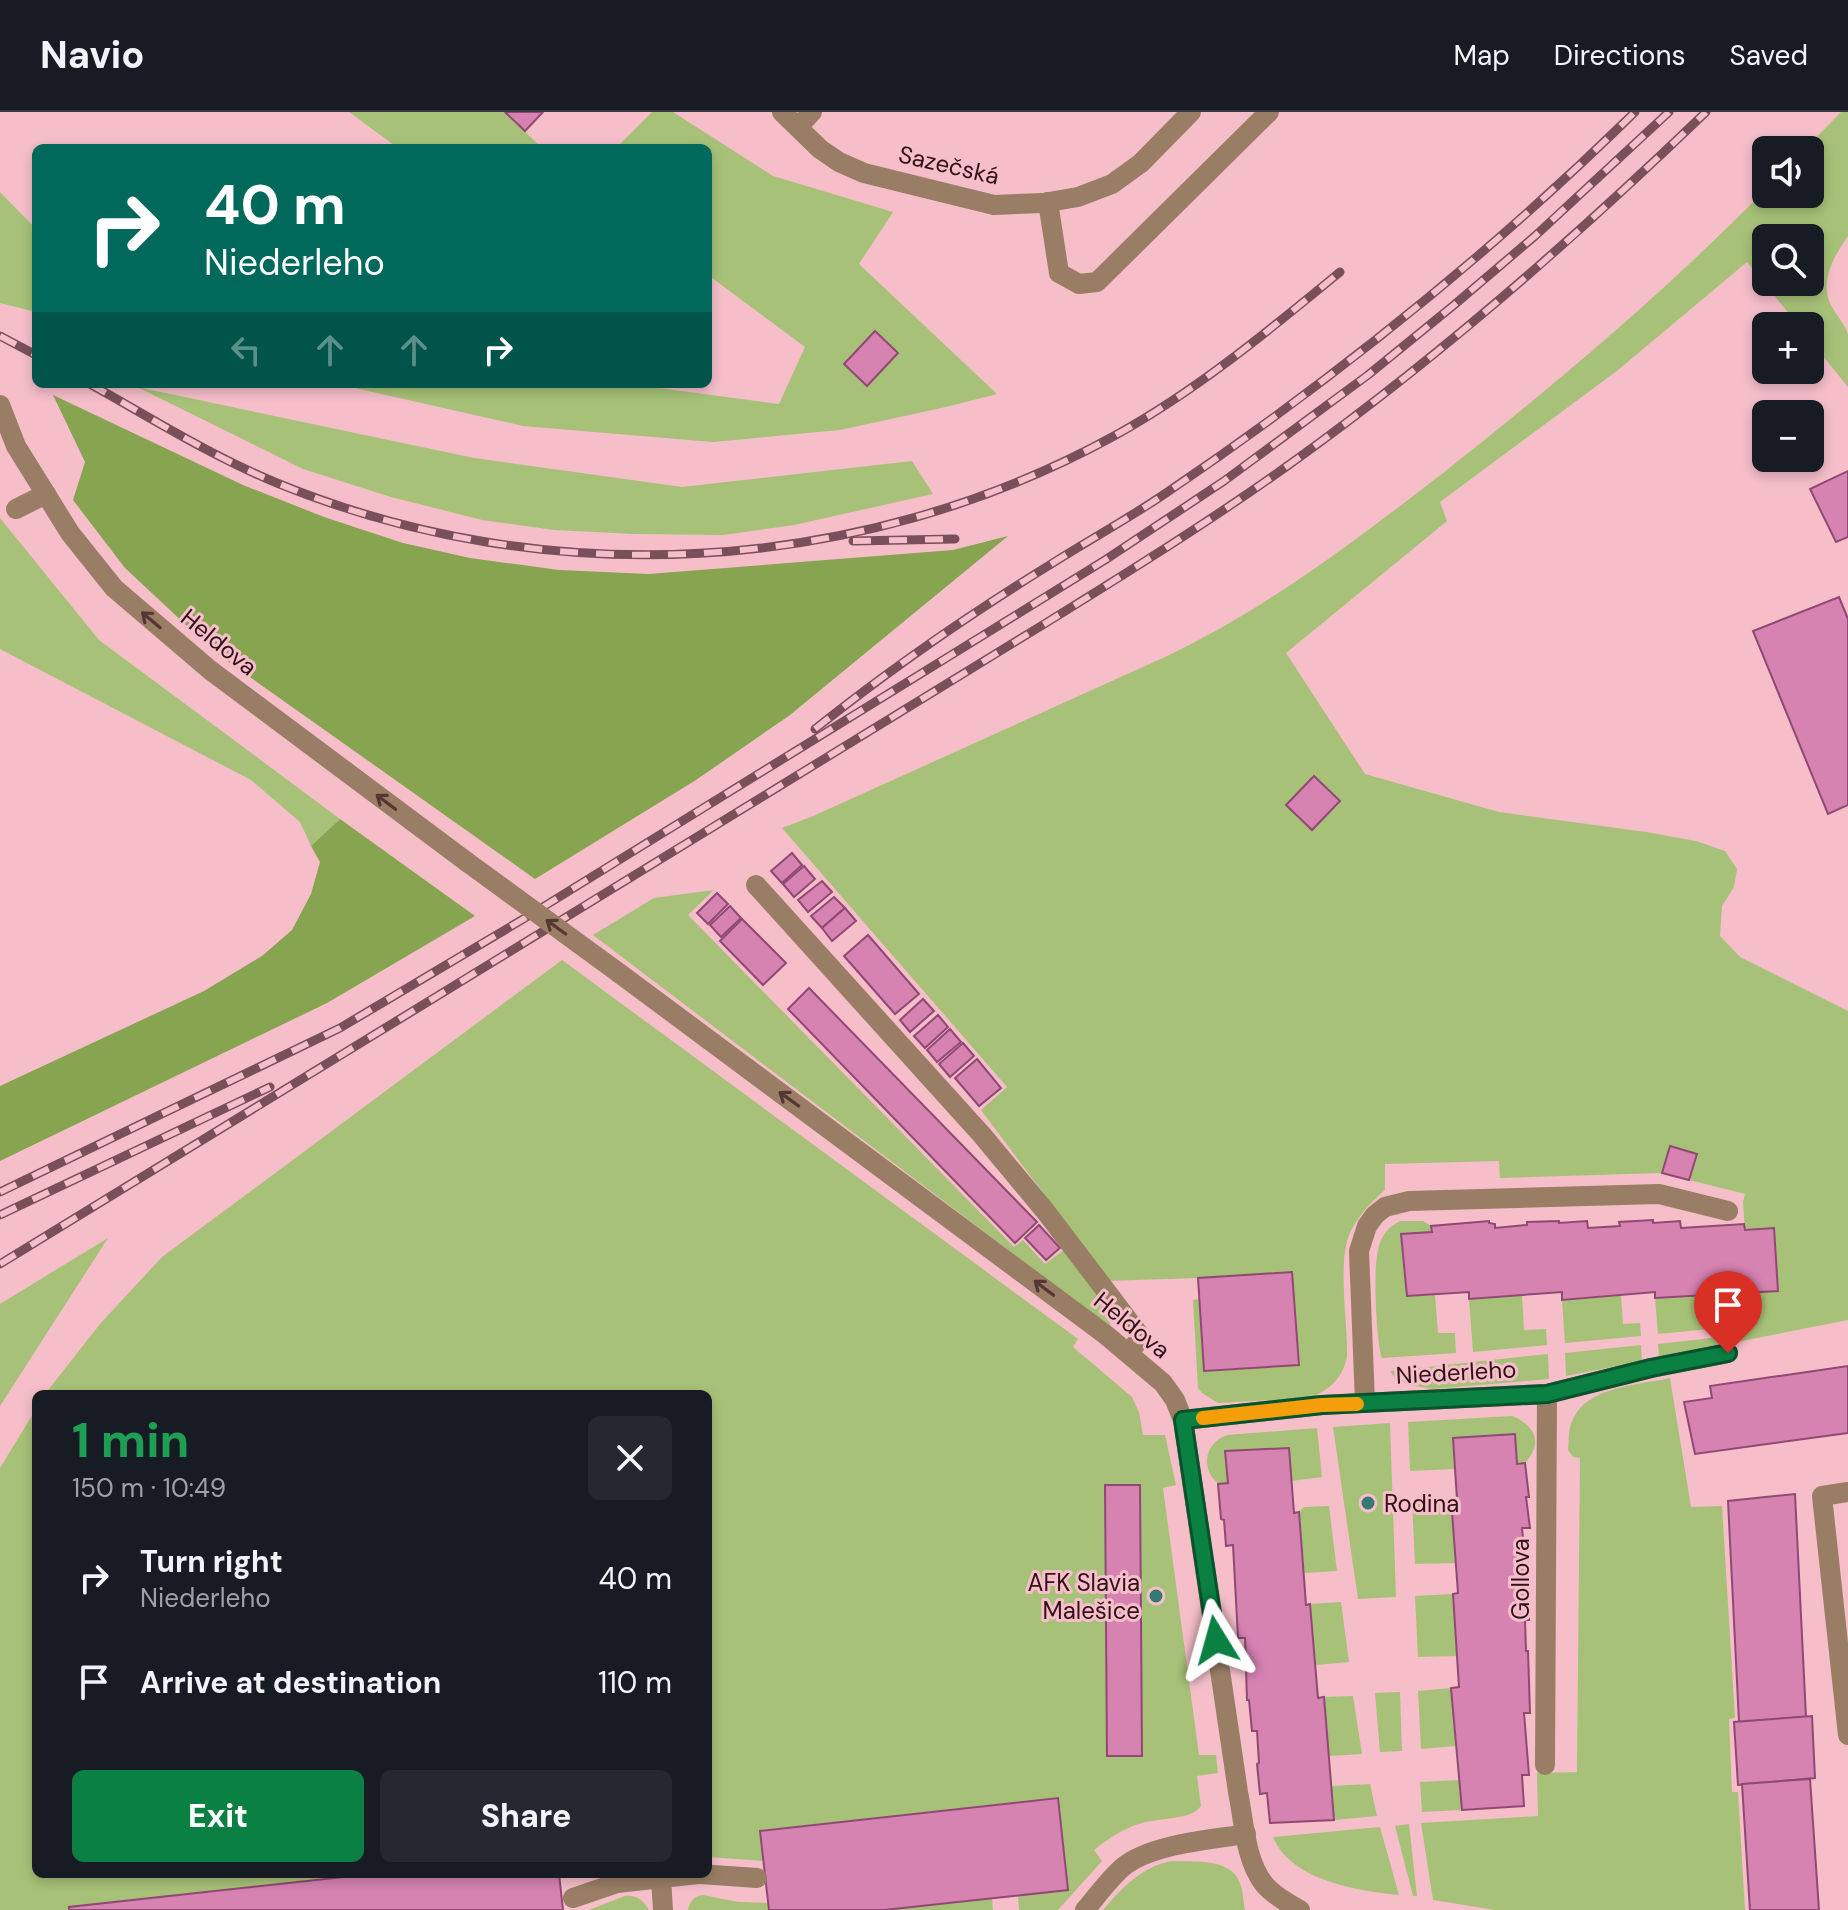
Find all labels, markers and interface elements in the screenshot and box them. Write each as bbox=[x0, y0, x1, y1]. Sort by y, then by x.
text: Navio bbox=[40, 30, 144, 80]
text: Map bbox=[1453, 37, 1510, 74]
text: Directions bbox=[1554, 37, 1686, 74]
text: Saved bbox=[1730, 37, 1808, 74]
map controls bbox=[1752, 136, 1824, 472]
button: sound bbox=[1752, 136, 1824, 208]
street label: Sazečská bbox=[896, 138, 1002, 192]
text: 40 m bbox=[204, 168, 346, 241]
icon: right bbox=[72, 176, 176, 280]
button: search bbox=[1752, 224, 1824, 296]
text: Niederleho bbox=[204, 239, 385, 286]
button: + bbox=[1752, 312, 1824, 384]
icon: left bbox=[224, 328, 268, 372]
icon: ahead bbox=[308, 328, 352, 372]
icon: ahead bbox=[392, 328, 436, 372]
icon: right bbox=[476, 328, 520, 372]
button: − bbox=[1752, 400, 1824, 472]
street label: Heldova bbox=[175, 602, 263, 682]
one-way arrow bbox=[141, 611, 161, 629]
one-way arrow bbox=[376, 794, 398, 810]
one-way arrow bbox=[546, 919, 568, 936]
one-way arrow bbox=[779, 1091, 800, 1108]
pin bbox=[1694, 1271, 1762, 1353]
one-way arrow bbox=[1033, 1280, 1055, 1297]
icon: arrive bbox=[1706, 1283, 1750, 1327]
street label: Heldova bbox=[1088, 1285, 1176, 1365]
street label: Niederleho bbox=[1395, 1353, 1517, 1391]
text: 1 min bbox=[72, 1409, 189, 1472]
button: close bbox=[588, 1416, 672, 1500]
text: 150 m · 10:49 bbox=[72, 1471, 226, 1505]
place label: Rodina bbox=[1384, 1488, 1459, 1519]
marker: Rodina bbox=[1359, 1494, 1377, 1512]
street label: Gollova bbox=[1505, 1538, 1536, 1620]
text: Turn right bbox=[140, 1542, 283, 1581]
icon: right bbox=[72, 1556, 116, 1600]
text: 40 m bbox=[599, 1559, 672, 1598]
place label: AFK Slavia Malešice bbox=[1027, 1567, 1140, 1626]
text: Niederleho bbox=[140, 1581, 271, 1615]
marker: AFK Slavia Malešice bbox=[1147, 1587, 1165, 1605]
position arrow bbox=[1174, 1598, 1258, 1682]
icon: arrive bbox=[72, 1660, 116, 1704]
text: Arrive at destination bbox=[140, 1663, 441, 1702]
text: 110 m bbox=[598, 1663, 672, 1702]
button: Exit bbox=[72, 1770, 364, 1862]
button: Share bbox=[380, 1770, 672, 1862]

